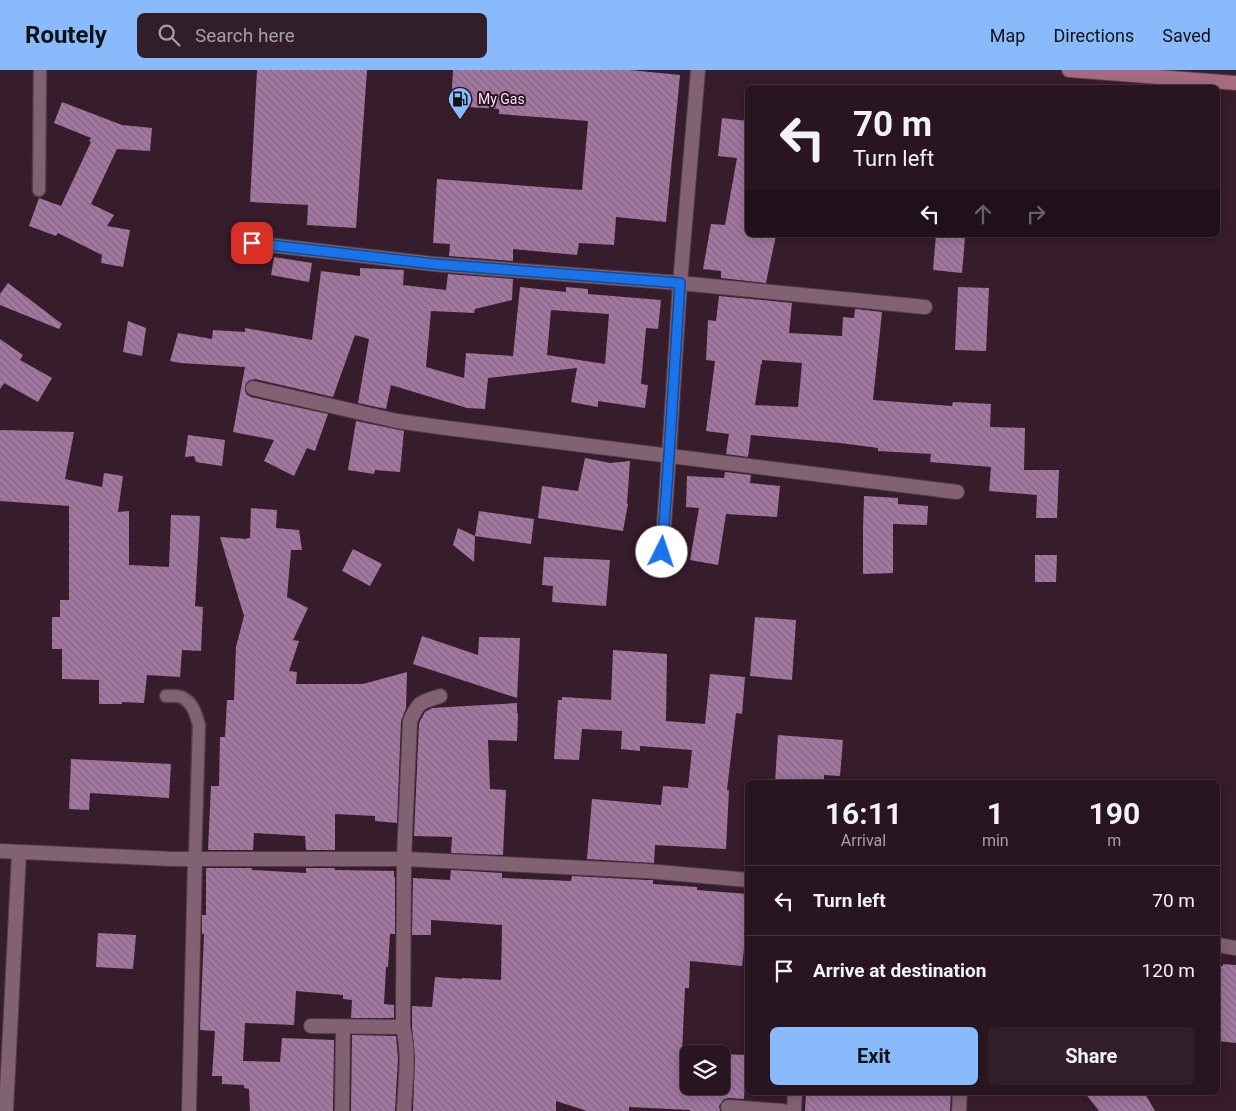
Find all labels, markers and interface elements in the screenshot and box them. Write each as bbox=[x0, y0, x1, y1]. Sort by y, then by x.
search box bbox=[137, 13, 487, 58]
text: Routely bbox=[25, 21, 107, 49]
icon: search bbox=[155, 21, 183, 49]
text: Search here bbox=[195, 24, 295, 47]
text: Map bbox=[990, 25, 1025, 46]
text: Directions bbox=[1053, 25, 1134, 46]
text: Saved bbox=[1162, 25, 1211, 46]
fuel station icon: My Gas bbox=[447, 86, 473, 120]
place label: My Gas bbox=[478, 91, 525, 107]
text: 70 m bbox=[853, 104, 932, 145]
icon: left bbox=[770, 105, 835, 170]
text: Turn left bbox=[853, 146, 934, 171]
icon: left bbox=[916, 200, 944, 228]
icon: ahead bbox=[969, 200, 997, 228]
icon: right bbox=[1022, 200, 1050, 228]
pin bbox=[231, 222, 273, 264]
icon: arrive bbox=[238, 229, 266, 257]
position arrow bbox=[635, 525, 687, 577]
text: 16:11 bbox=[825, 796, 902, 831]
text: 1 bbox=[987, 796, 1004, 831]
text: 190 bbox=[1089, 796, 1140, 831]
text: Arrival bbox=[841, 831, 886, 850]
text: min bbox=[982, 831, 1009, 850]
text: m bbox=[1107, 831, 1121, 850]
icon: left bbox=[770, 887, 798, 915]
text: Turn left bbox=[813, 889, 886, 912]
text: 70 m bbox=[1152, 889, 1195, 912]
icon: arrive bbox=[770, 957, 798, 985]
text: Arrive at destination bbox=[813, 959, 986, 982]
text: 120 m bbox=[1142, 959, 1195, 982]
button: Exit bbox=[770, 1027, 978, 1085]
button: Share bbox=[988, 1027, 1195, 1085]
map controls bbox=[680, 1045, 730, 1095]
button: layers bbox=[680, 1045, 730, 1095]

